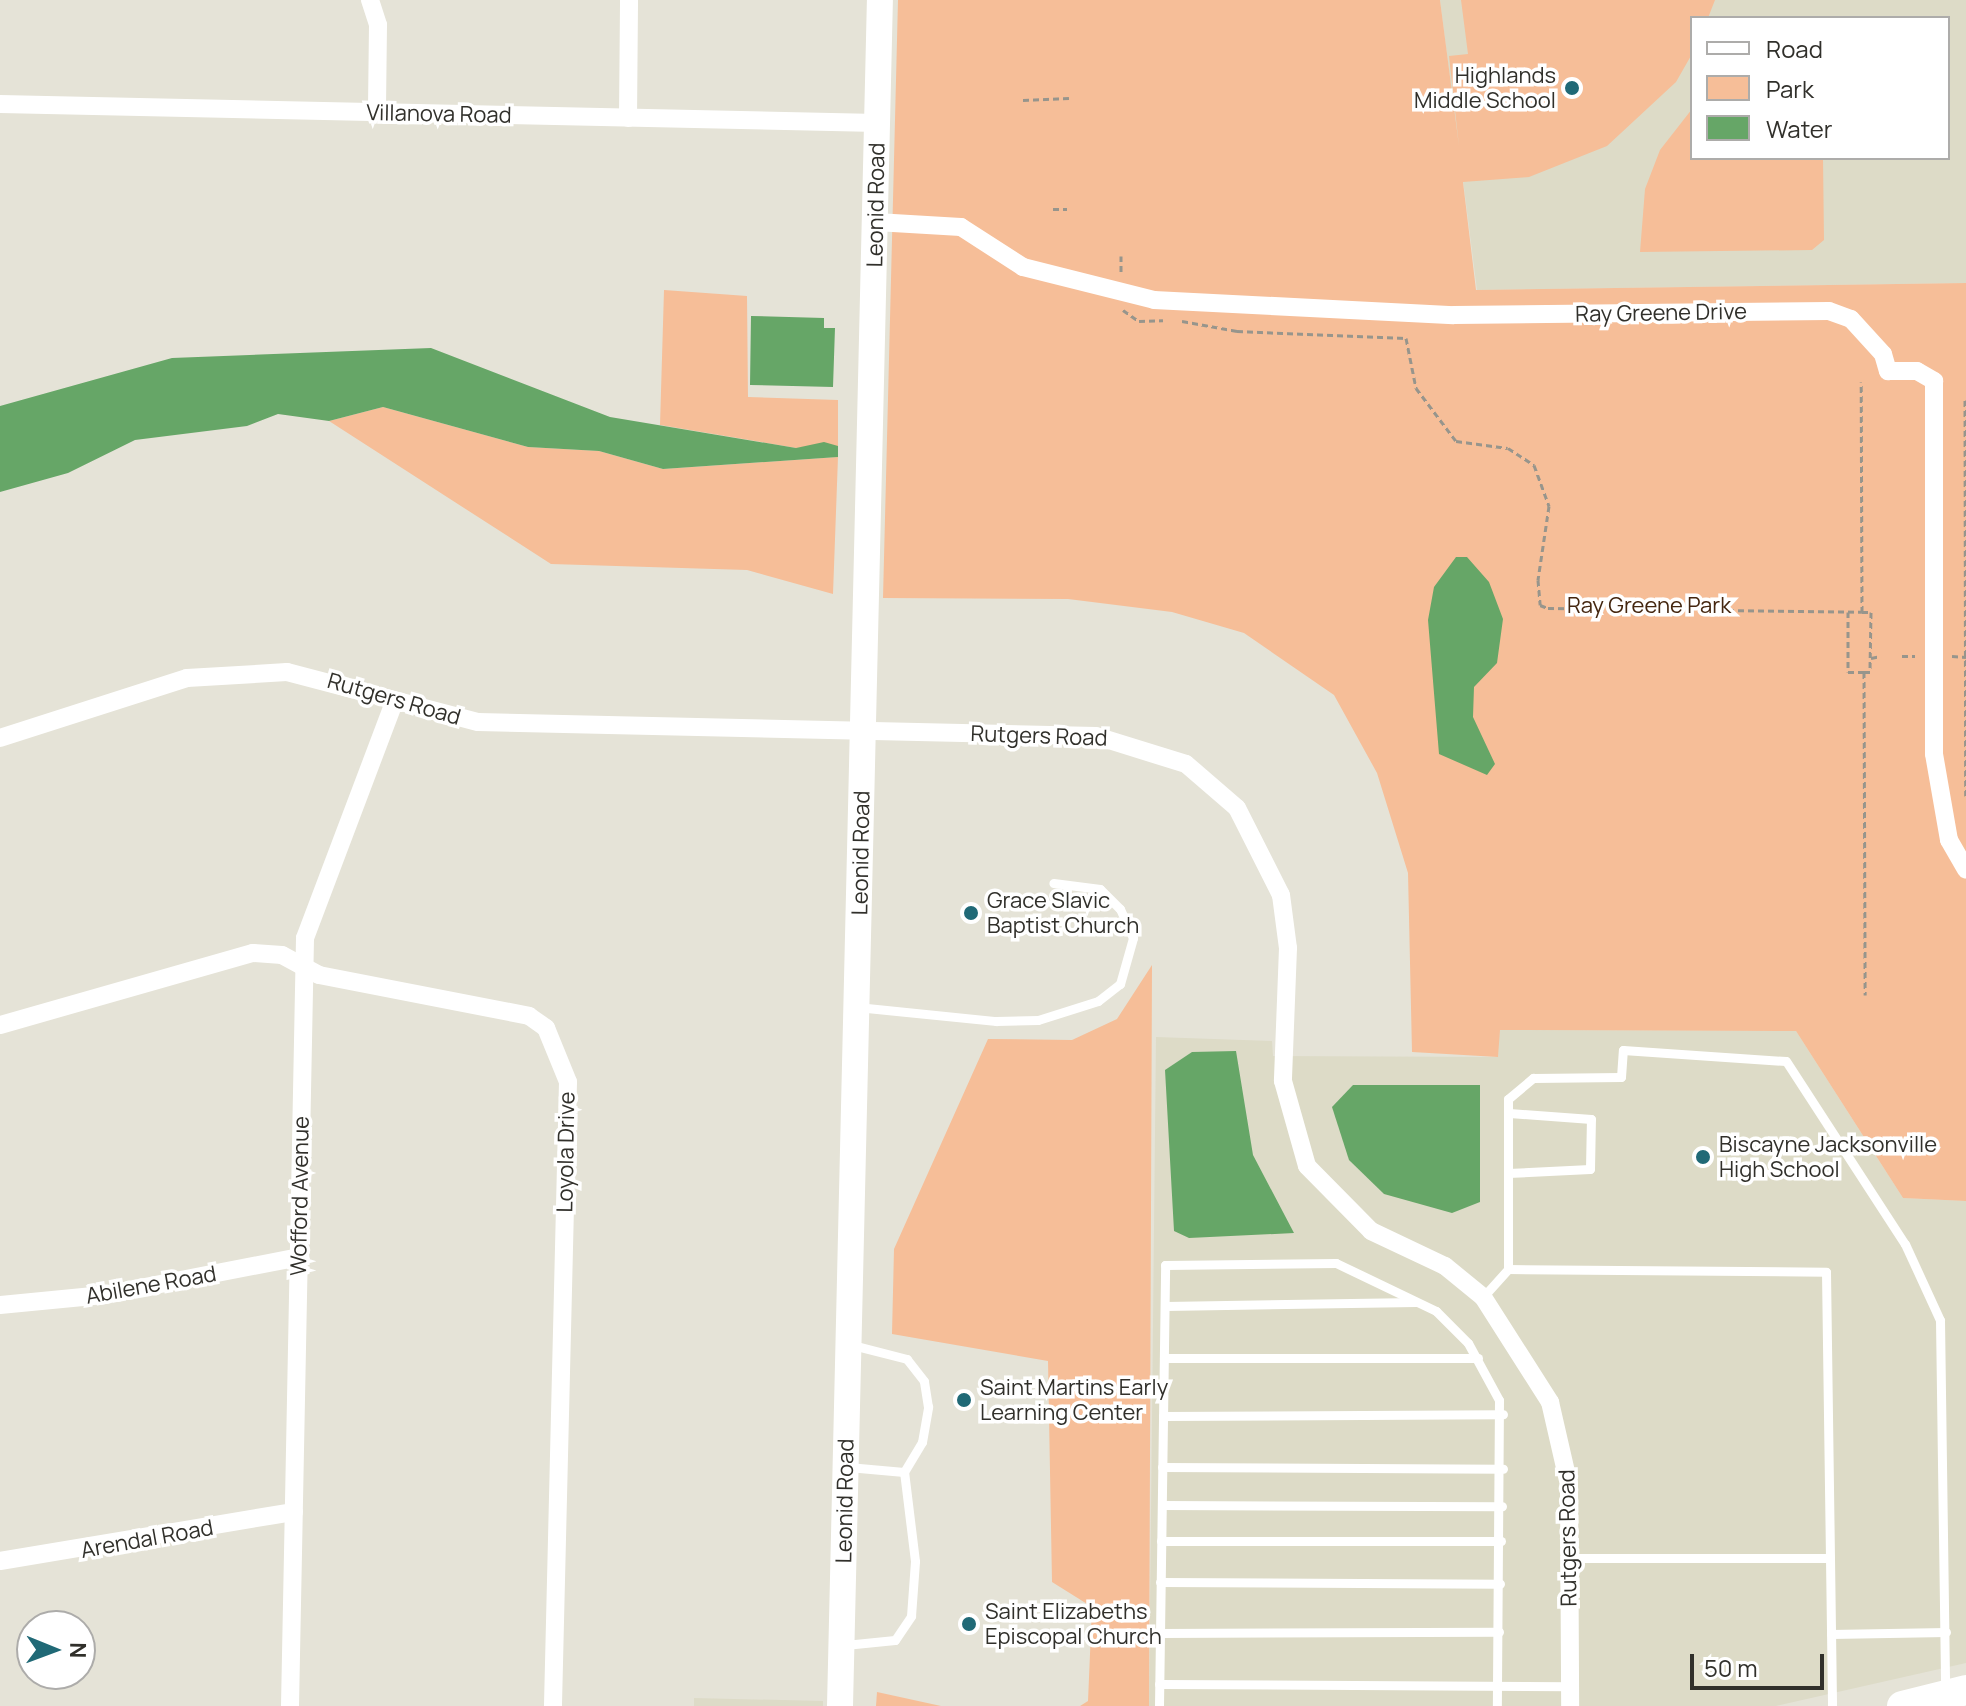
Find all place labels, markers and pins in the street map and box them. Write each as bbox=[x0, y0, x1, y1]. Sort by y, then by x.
place label: Highlands Middle School bbox=[1414, 62, 1556, 114]
marker: Highlands Middle School bbox=[1563, 79, 1581, 97]
place label: Grace Slavic Baptist Church bbox=[987, 887, 1139, 938]
marker: Grace Slavic Baptist Church bbox=[962, 904, 980, 922]
place label: Biscayne Jacksonville High School bbox=[1719, 1131, 1937, 1182]
marker: Biscayne Jacksonville High School bbox=[1694, 1148, 1712, 1166]
place label: Saint Martins Early Learning Center bbox=[980, 1374, 1168, 1426]
marker: Saint Martins Early Learning Center bbox=[955, 1391, 973, 1409]
place label: Saint Elizabeths Episcopal Church bbox=[985, 1598, 1162, 1650]
marker: Saint Elizabeths Episcopal Church bbox=[960, 1615, 978, 1633]

